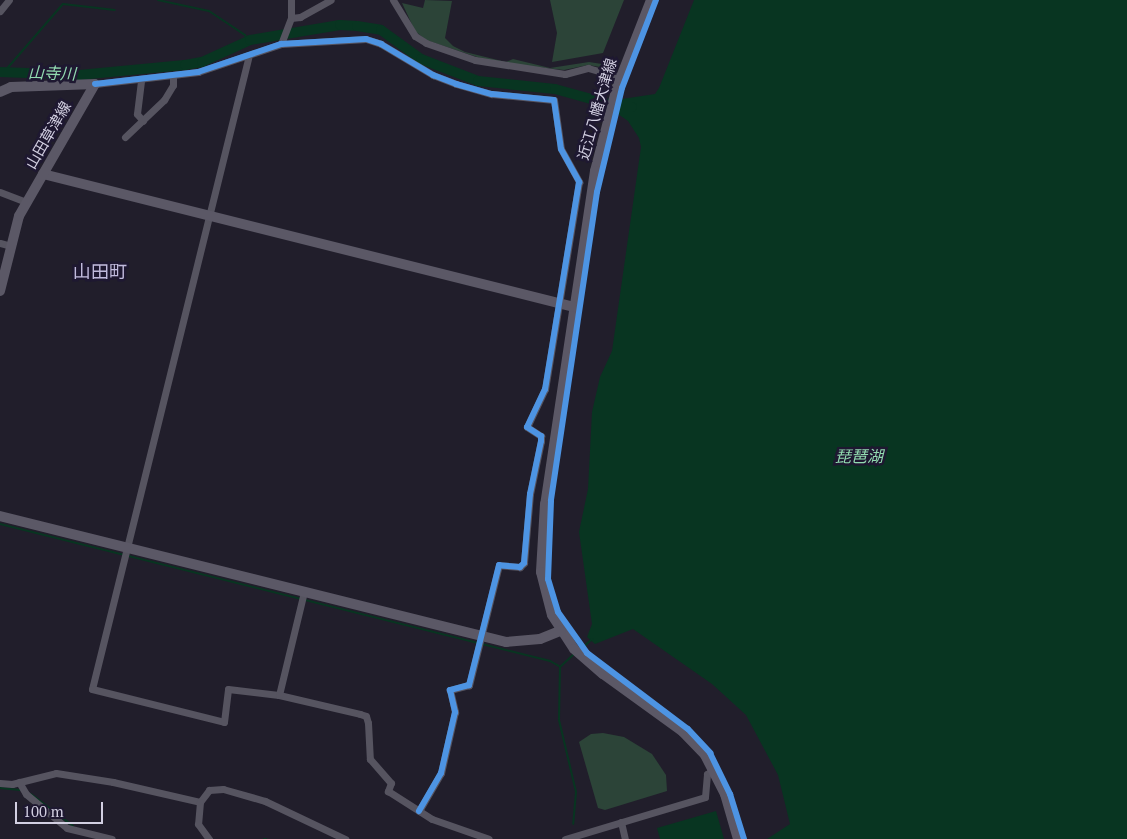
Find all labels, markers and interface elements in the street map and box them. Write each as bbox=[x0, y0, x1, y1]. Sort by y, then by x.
street label: 近江八幡大津線 bbox=[574, 56, 620, 162]
water label: 山寺川 bbox=[28, 63, 76, 83]
street label: 山田草津線 bbox=[21, 98, 75, 172]
district label: 山田町 bbox=[73, 260, 127, 282]
water label: 琵琶湖 bbox=[835, 446, 883, 466]
scale bar bbox=[18, 792, 105, 824]
text: 100 m bbox=[23, 801, 64, 821]

